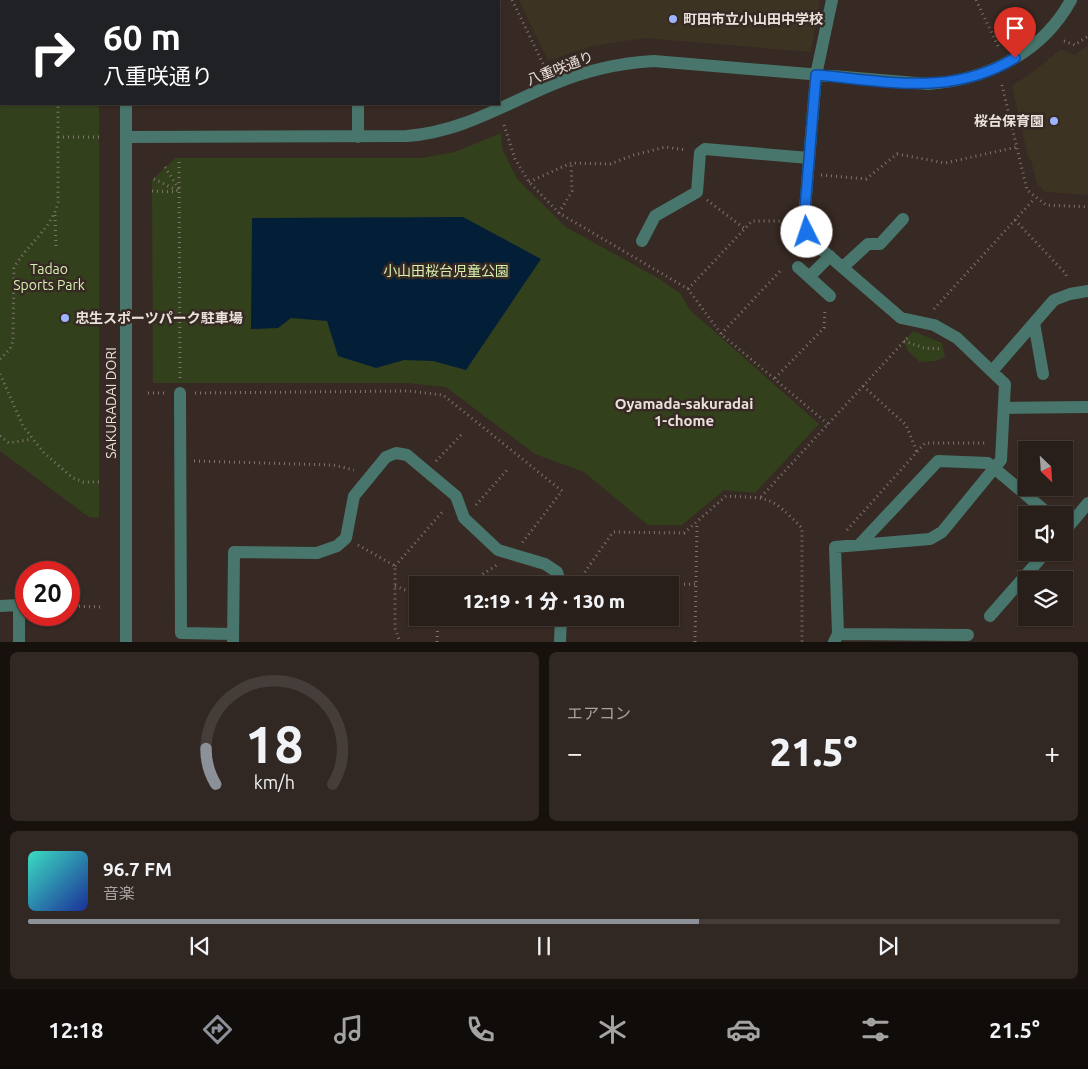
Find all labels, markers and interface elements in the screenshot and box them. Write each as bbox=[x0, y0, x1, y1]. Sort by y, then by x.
pin bbox=[994, 7, 1036, 58]
place label: 町田市立小山田中学校 bbox=[683, 11, 823, 27]
marker: 町田市立小山田中学校 bbox=[667, 13, 679, 25]
icon: arrive bbox=[1001, 14, 1029, 42]
text: 60 m bbox=[103, 17, 181, 57]
icon: right bbox=[20, 20, 85, 85]
street label: 八重咲通り bbox=[524, 48, 596, 88]
text: 八重咲通り bbox=[103, 63, 213, 88]
place label: 桜台保育園 bbox=[974, 113, 1044, 129]
marker: 桜台保育園 bbox=[1048, 115, 1060, 127]
position arrow bbox=[780, 205, 832, 257]
park label: Tadao Sports Park bbox=[13, 261, 85, 293]
park label: 小山田桜台児童公園 bbox=[383, 263, 509, 279]
place label: 忠生スポーツパーク駐車場 bbox=[75, 310, 243, 326]
marker: 忠生スポーツパーク駐車場 bbox=[59, 312, 71, 324]
street label: SAKURADAI DORI bbox=[103, 347, 119, 459]
district label: Oyamada-sakuradai 1-chome bbox=[615, 395, 753, 429]
north arrow bbox=[1018, 441, 1072, 496]
map controls bbox=[1018, 441, 1073, 626]
button: sound bbox=[1018, 506, 1073, 561]
speed limit sign: 20 bbox=[15, 561, 80, 626]
button: layers bbox=[1018, 571, 1073, 626]
text: 12:19 · 1 分 · 130 m bbox=[463, 590, 625, 612]
text: エアコン bbox=[567, 704, 631, 722]
text: 18 bbox=[245, 715, 304, 773]
text: 21.5° bbox=[770, 731, 857, 773]
text: − bbox=[567, 737, 583, 768]
text: + bbox=[1044, 737, 1060, 768]
text: km/h bbox=[254, 772, 295, 792]
text: 96.7 FM bbox=[103, 858, 172, 880]
text: 音楽 bbox=[103, 884, 135, 902]
icon: previous bbox=[186, 932, 214, 960]
icon: pause bbox=[530, 932, 558, 960]
icon: next bbox=[874, 932, 902, 960]
icon: directions bbox=[200, 1012, 235, 1047]
icon: music bbox=[331, 1012, 366, 1047]
icon: phone bbox=[463, 1012, 498, 1047]
icon: climate bbox=[595, 1012, 630, 1047]
icon: car bbox=[726, 1012, 761, 1047]
icon: filters bbox=[858, 1012, 893, 1047]
text: 12:18 bbox=[48, 1017, 103, 1042]
text: 21.5° bbox=[989, 1017, 1040, 1042]

